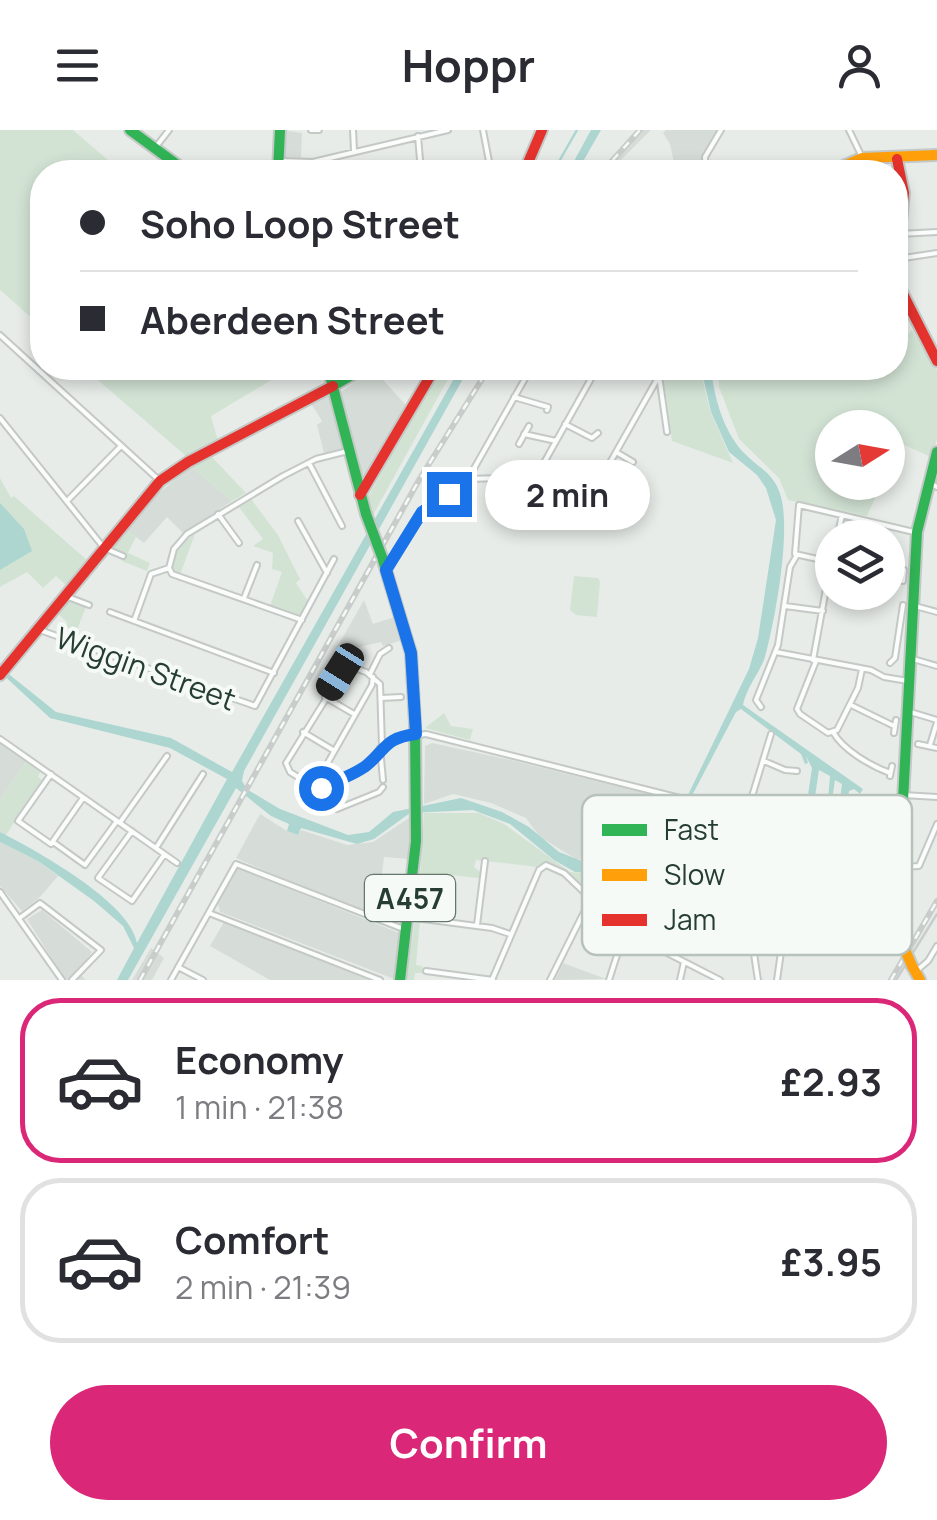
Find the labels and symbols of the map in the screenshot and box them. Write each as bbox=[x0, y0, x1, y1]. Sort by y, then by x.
north arrow bbox=[815, 410, 905, 500]
callout: 2 min bbox=[484, 459, 649, 529]
route end bbox=[427, 472, 472, 517]
street label: Wiggin Street bbox=[50, 616, 242, 720]
car bbox=[311, 639, 369, 705]
route start bbox=[299, 766, 344, 811]
legend bbox=[582, 795, 912, 955]
text: Fast bbox=[664, 810, 719, 848]
text: Slow bbox=[664, 855, 725, 893]
road number: A457 bbox=[365, 875, 455, 921]
text: Jam bbox=[664, 900, 716, 938]

